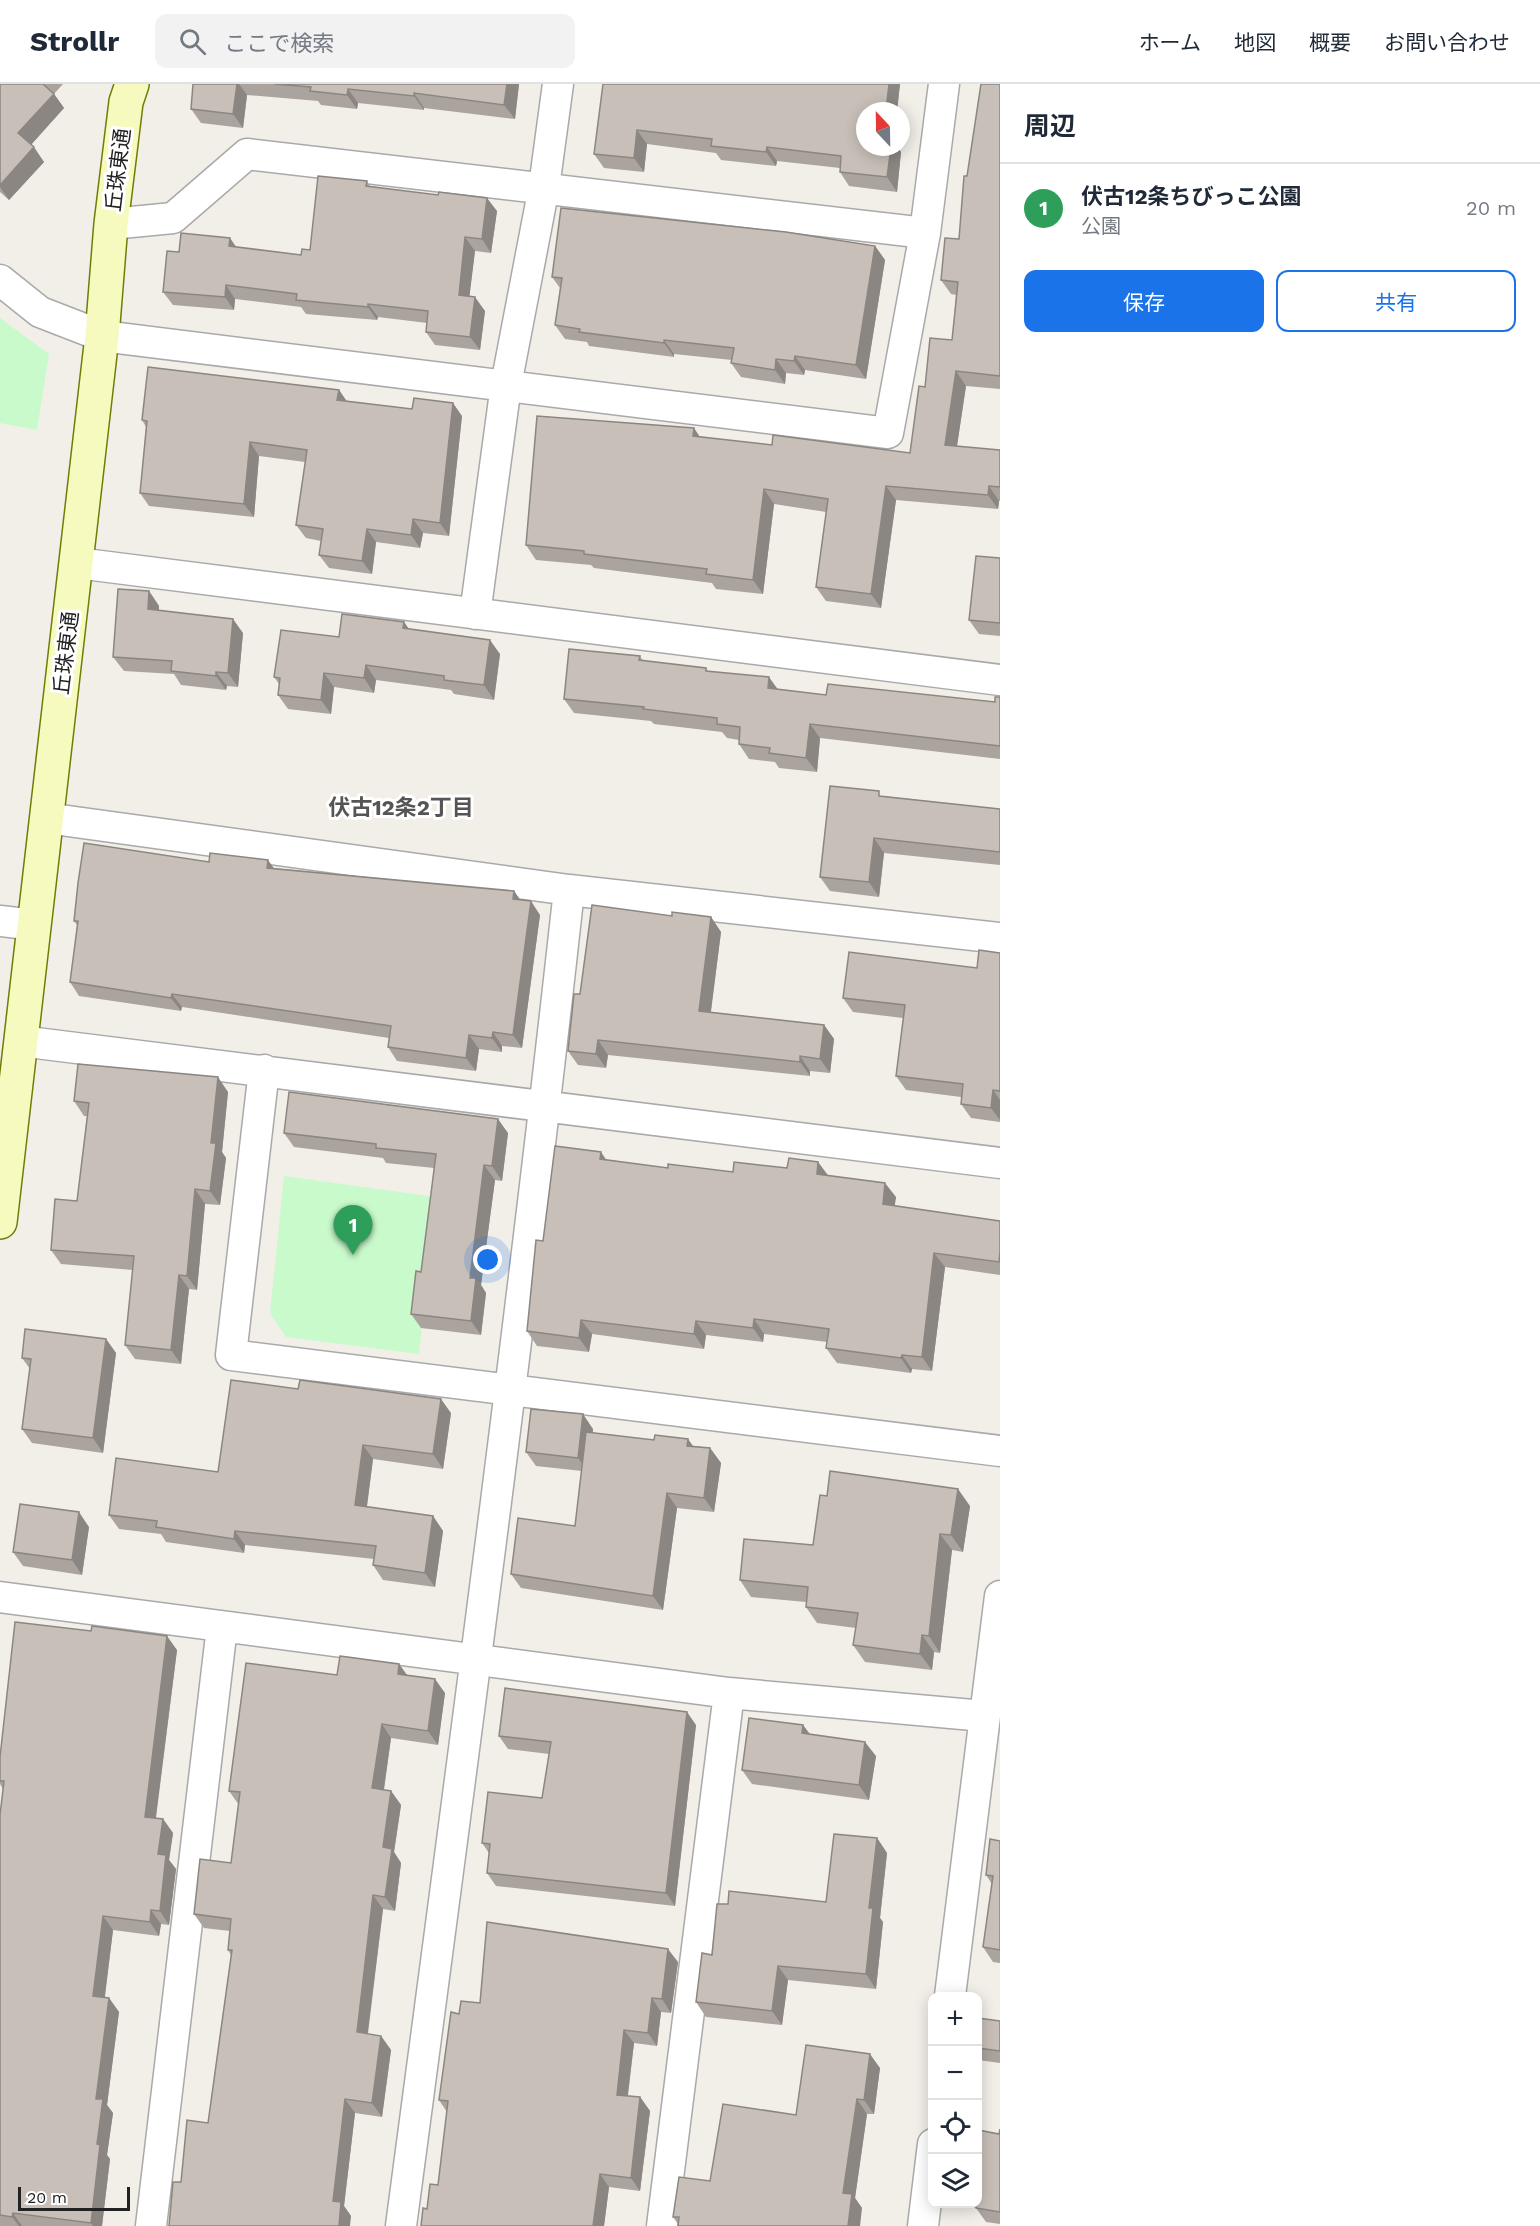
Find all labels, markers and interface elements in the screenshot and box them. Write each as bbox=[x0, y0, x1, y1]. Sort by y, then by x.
search box bbox=[155, 14, 575, 68]
text: Strollr bbox=[30, 25, 119, 58]
icon: search bbox=[176, 25, 209, 58]
text: ホーム bbox=[1139, 30, 1201, 55]
text: 地図 bbox=[1234, 30, 1276, 55]
text: 概要 bbox=[1309, 30, 1351, 55]
text: お問い合わせ bbox=[1384, 30, 1510, 55]
text: ここで検索 bbox=[224, 31, 334, 56]
north arrow bbox=[856, 102, 910, 156]
text: 周辺 bbox=[1024, 111, 1076, 141]
street label: 丘珠東通 bbox=[100, 127, 135, 213]
text: 伏古12条ちびっこ公園 bbox=[1081, 184, 1302, 209]
text: 1 bbox=[1039, 196, 1048, 220]
text: 20 m bbox=[1466, 196, 1516, 220]
text: 公園 bbox=[1081, 214, 1121, 238]
button: 保存 bbox=[1024, 270, 1264, 332]
button: 共有 bbox=[1276, 270, 1516, 332]
street label: 丘珠東通 bbox=[48, 610, 83, 696]
district label: 伏古12条2丁目 bbox=[328, 795, 474, 820]
pin: 1 bbox=[334, 1206, 372, 1255]
your location bbox=[473, 1245, 502, 1274]
map controls bbox=[928, 1992, 982, 2208]
button: + bbox=[928, 1992, 982, 2046]
button: − bbox=[928, 2046, 982, 2100]
button: locate bbox=[928, 2100, 982, 2154]
button: layers bbox=[928, 2154, 982, 2208]
scale bar bbox=[18, 2184, 130, 2212]
text: 20 m bbox=[27, 2188, 67, 2207]

